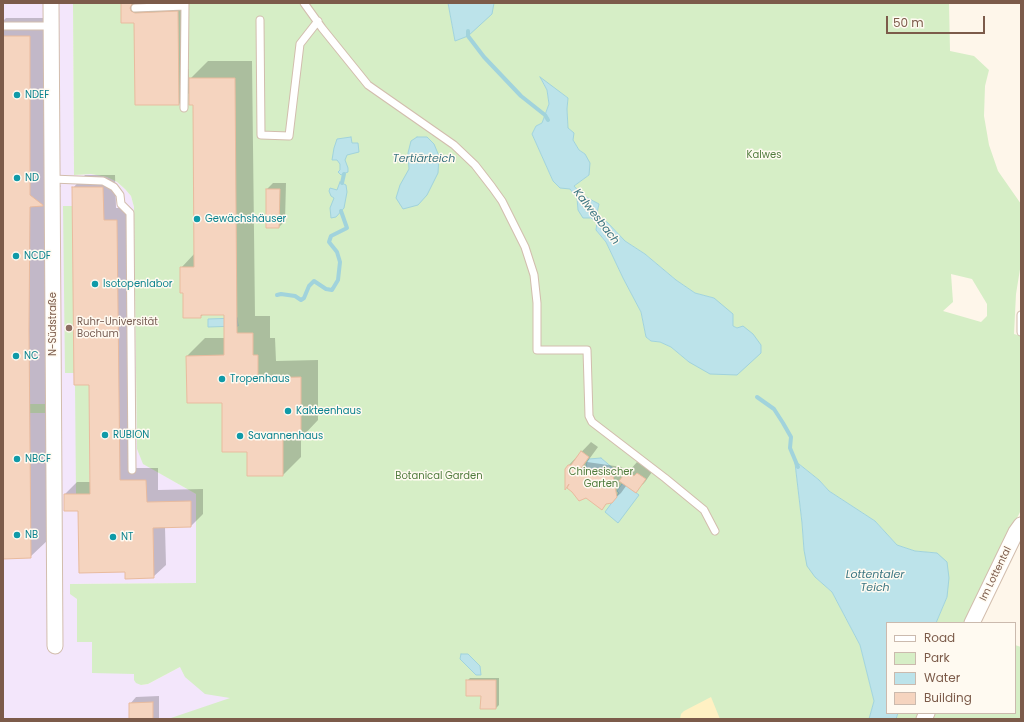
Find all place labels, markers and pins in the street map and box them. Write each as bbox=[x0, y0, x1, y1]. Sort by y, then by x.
place label: NDEF bbox=[25, 89, 49, 101]
marker: NDEF bbox=[12, 90, 22, 100]
place label: ND bbox=[25, 172, 39, 184]
marker: ND bbox=[12, 173, 22, 183]
place label: Gewächshäuser bbox=[205, 213, 286, 225]
marker: Gewächshäuser bbox=[192, 214, 202, 224]
place label: NCDF bbox=[24, 250, 51, 262]
marker: NCDF bbox=[11, 251, 21, 261]
place label: Isotopenlabor bbox=[103, 278, 173, 290]
marker: Isotopenlabor bbox=[90, 279, 100, 289]
place label: Ruhr-Universität Bochum bbox=[77, 316, 158, 340]
marker: Ruhr-Universität Bochum bbox=[64, 323, 74, 333]
place label: NC bbox=[24, 350, 39, 362]
marker: NC bbox=[11, 351, 21, 361]
place label: Tropenhaus bbox=[230, 373, 290, 385]
marker: Tropenhaus bbox=[217, 374, 227, 384]
place label: Kakteenhaus bbox=[296, 405, 361, 417]
marker: Kakteenhaus bbox=[283, 406, 293, 416]
place label: RUBION bbox=[113, 429, 149, 441]
marker: RUBION bbox=[100, 430, 110, 440]
place label: Savannenhaus bbox=[248, 430, 323, 442]
marker: Savannenhaus bbox=[235, 431, 245, 441]
place label: NBCF bbox=[25, 453, 51, 465]
marker: NBCF bbox=[12, 454, 22, 464]
place label: NB bbox=[25, 529, 38, 541]
marker: NB bbox=[12, 530, 22, 540]
place label: NT bbox=[121, 531, 133, 543]
marker: NT bbox=[108, 532, 118, 542]

